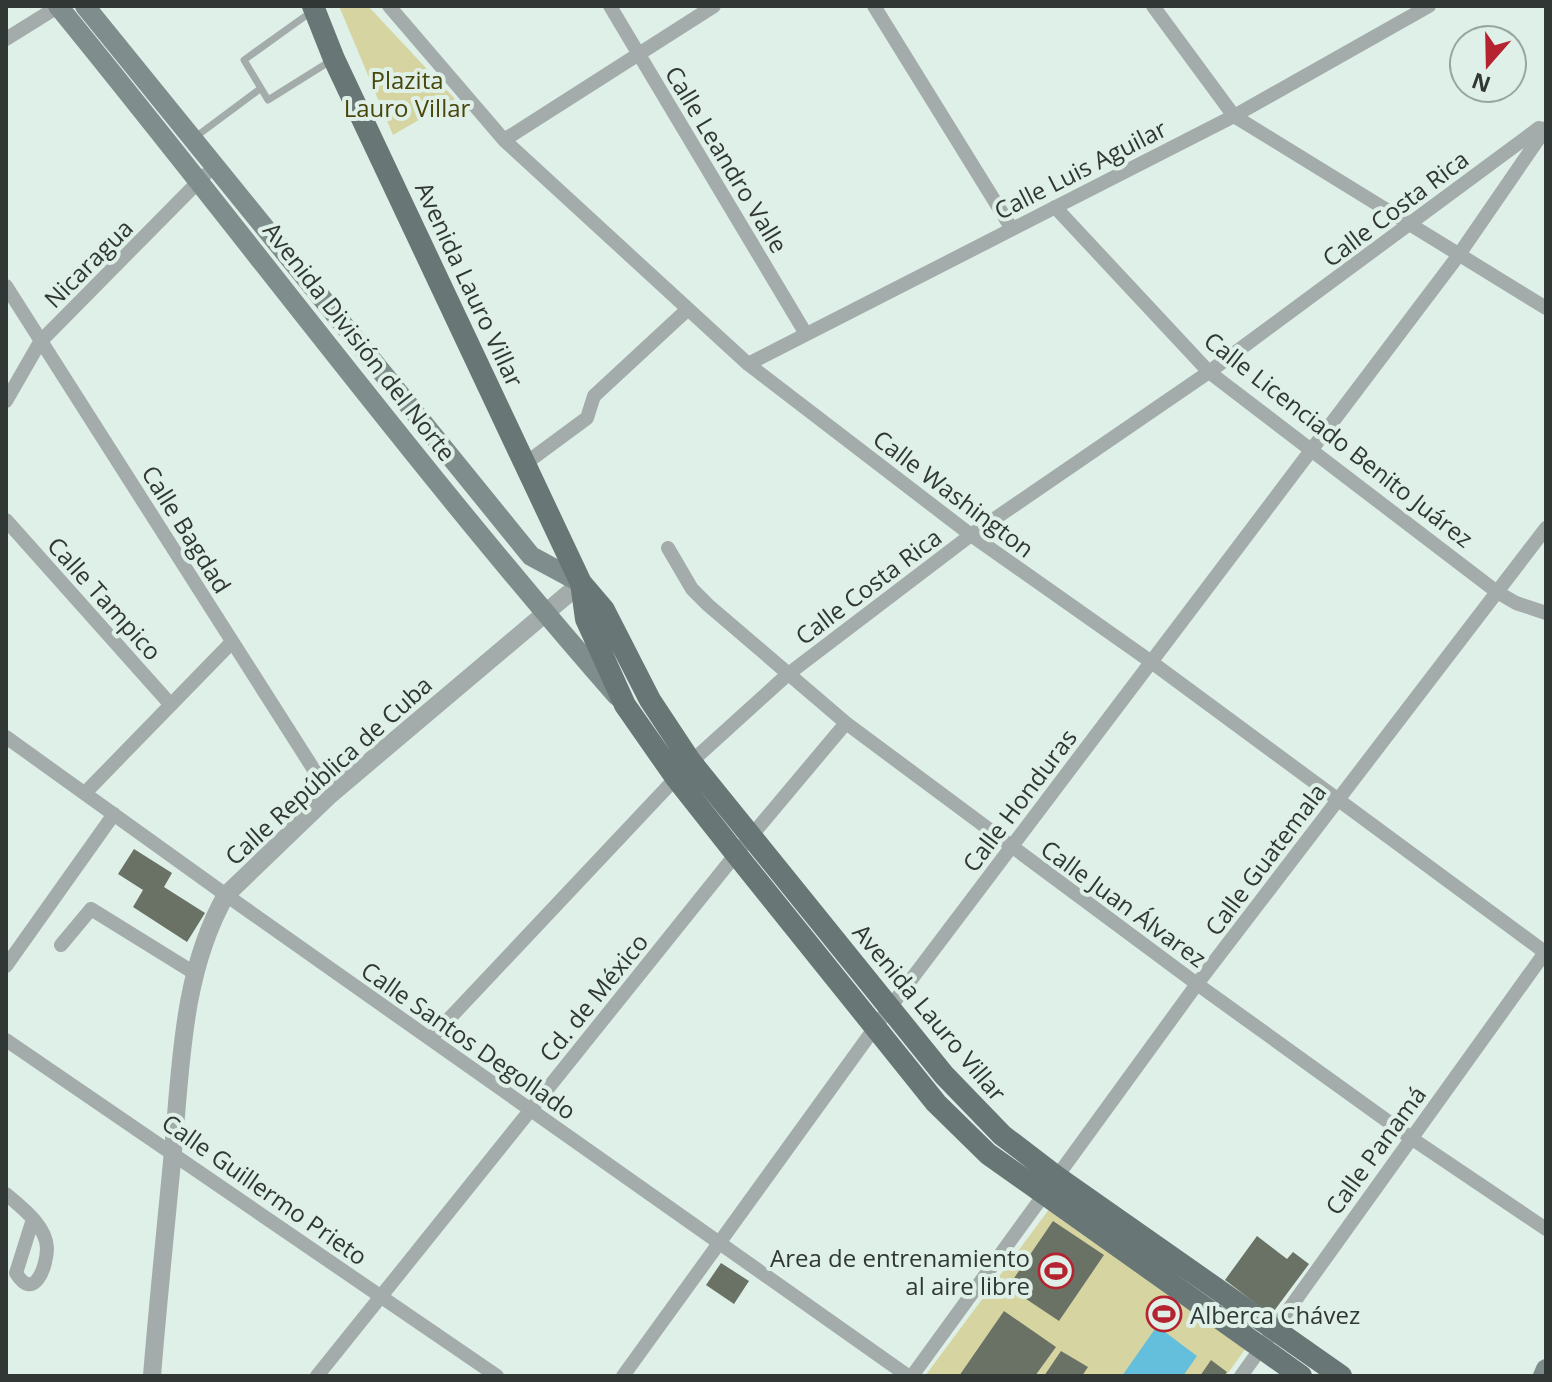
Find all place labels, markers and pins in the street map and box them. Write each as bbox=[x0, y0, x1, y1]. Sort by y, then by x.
place label: Area de entrenamiento al aire libre bbox=[770, 1241, 1030, 1302]
sports icon: Area de entrenamiento al aire libre bbox=[1037, 1252, 1075, 1290]
sports icon: Alberca Chávez bbox=[1145, 1295, 1183, 1333]
place label: Alberca Chávez bbox=[1190, 1298, 1360, 1331]

